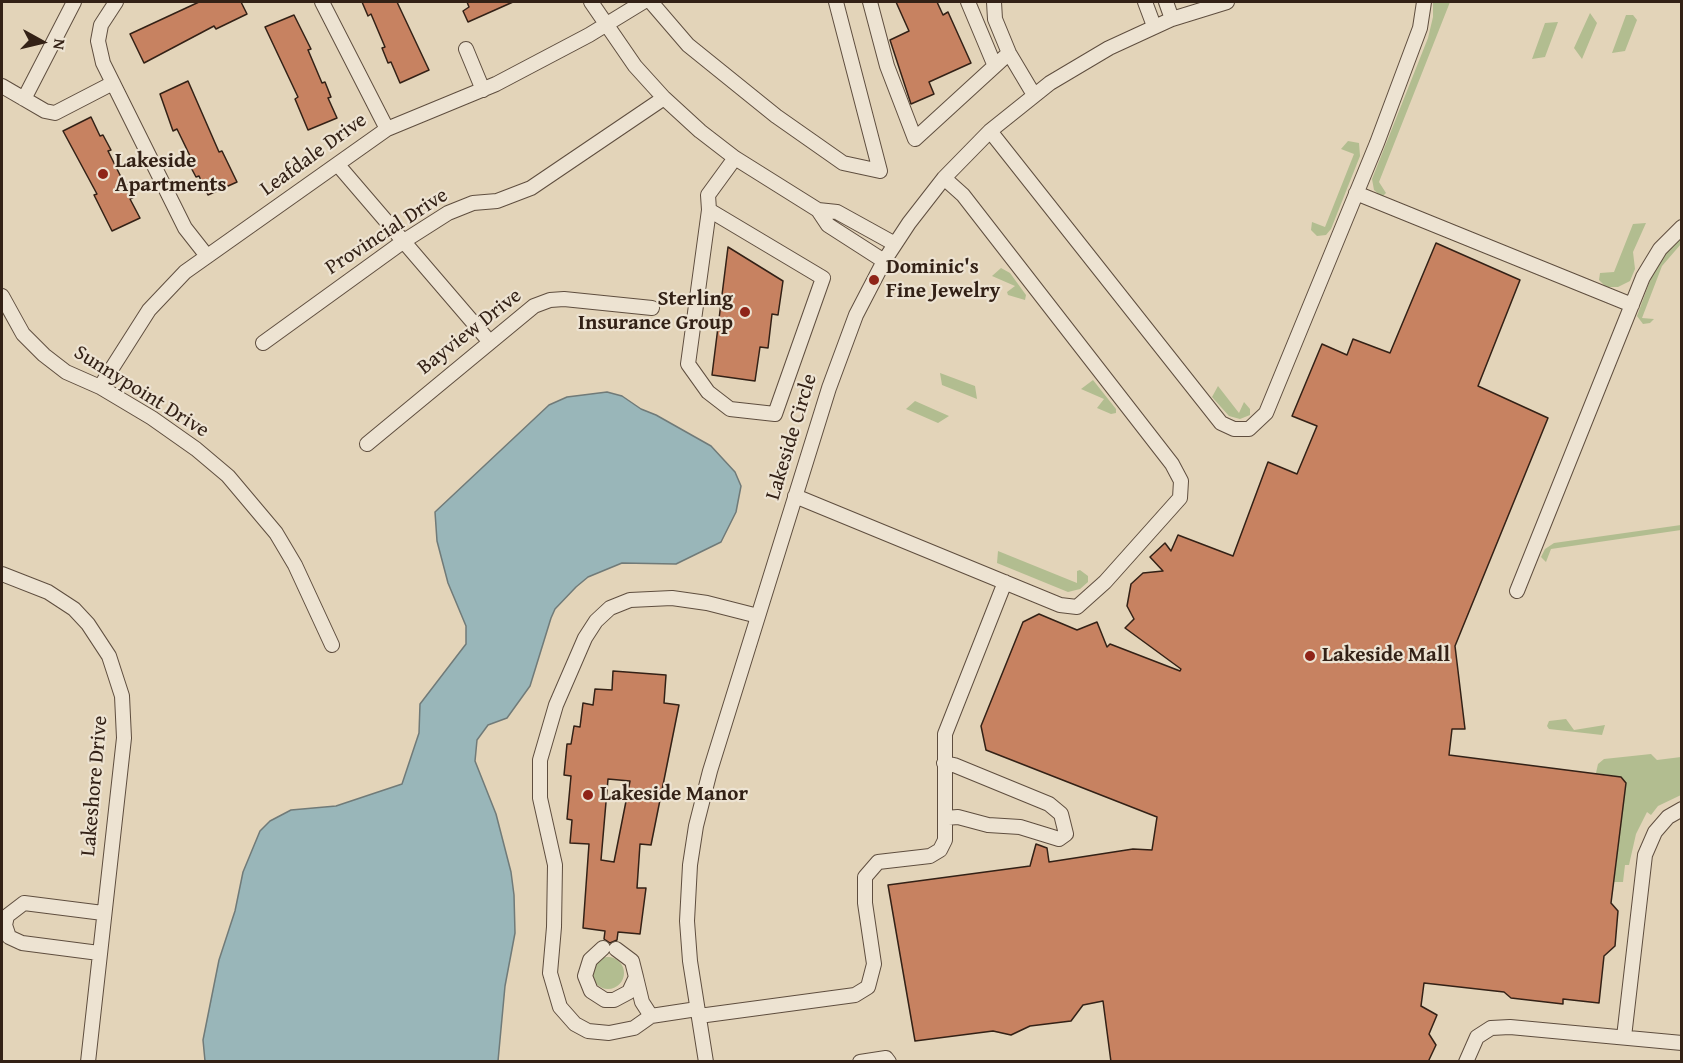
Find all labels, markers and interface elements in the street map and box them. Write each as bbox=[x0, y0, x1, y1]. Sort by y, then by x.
north arrow bbox=[12, 12, 72, 72]
text: N bbox=[47, 38, 72, 51]
street label: Leafdale Drive bbox=[256, 108, 372, 202]
place label: Lakeside Apartments bbox=[115, 149, 226, 199]
marker: Lakeside Apartments bbox=[96, 167, 110, 181]
street label: Provincial Drive bbox=[321, 183, 453, 281]
place label: Dominic's Fine Jewelry bbox=[886, 255, 1000, 305]
marker: Dominic's Fine Jewelry bbox=[867, 273, 881, 287]
street label: Bayview Drive bbox=[413, 284, 527, 380]
place label: Sterling Insurance Group bbox=[578, 287, 733, 337]
marker: Sterling Insurance Group bbox=[738, 305, 752, 319]
street label: Sunnypoint Drive bbox=[69, 340, 213, 444]
street label: Lakeside Circle bbox=[761, 371, 823, 503]
place label: Lakeside Mall bbox=[1322, 643, 1450, 669]
marker: Lakeside Mall bbox=[1303, 649, 1317, 663]
street label: Lakeshore Drive bbox=[76, 715, 114, 857]
place label: Lakeside Manor bbox=[600, 782, 748, 808]
marker: Lakeside Manor bbox=[581, 788, 595, 802]

